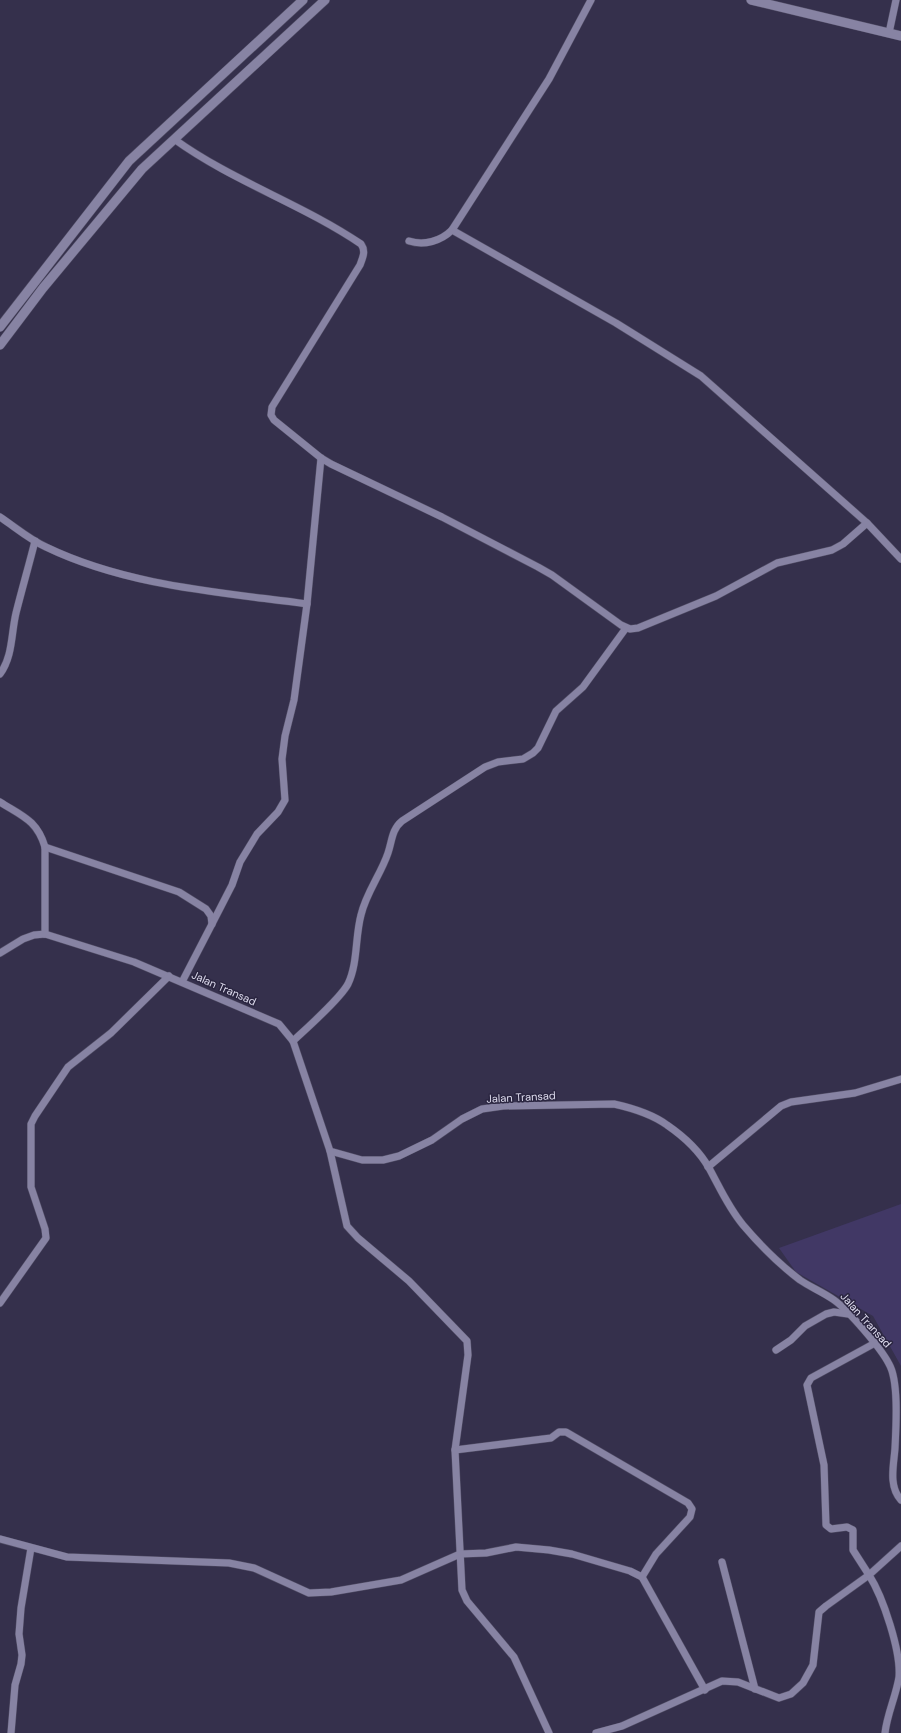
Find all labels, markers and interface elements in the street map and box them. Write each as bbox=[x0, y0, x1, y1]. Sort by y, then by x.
street label: Jalan Transad bbox=[189, 967, 259, 1009]
street label: Jalan Transad bbox=[486, 1088, 556, 1106]
street label: Jalan Transad bbox=[838, 1289, 895, 1351]

